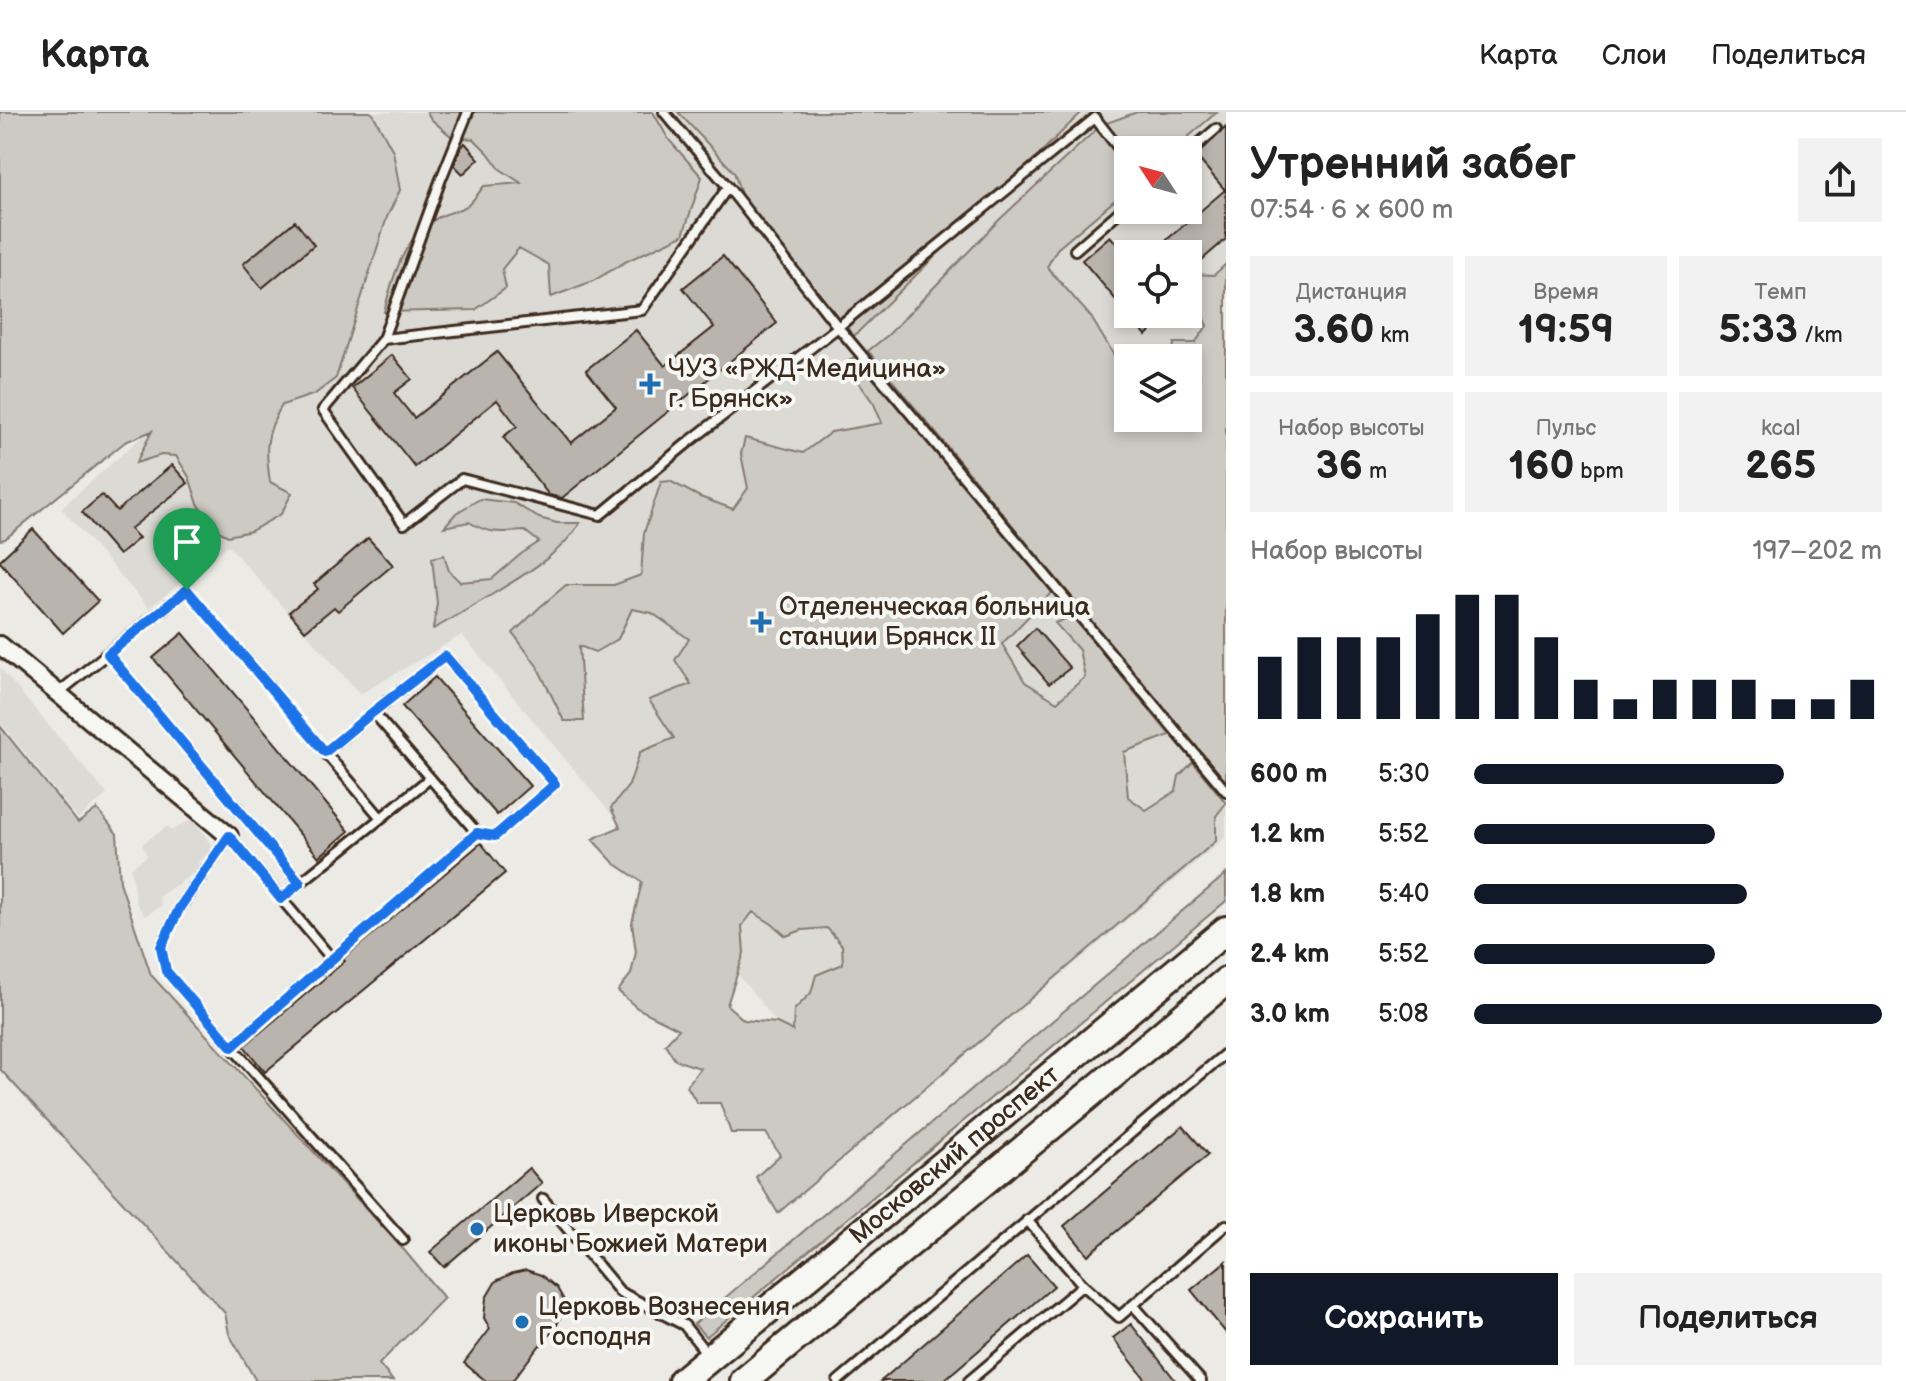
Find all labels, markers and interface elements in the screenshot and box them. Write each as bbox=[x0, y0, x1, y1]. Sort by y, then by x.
text: Карта bbox=[40, 33, 149, 78]
text: Карта bbox=[1479, 39, 1558, 72]
text: Слои bbox=[1602, 39, 1667, 72]
text: Поделиться bbox=[1711, 39, 1866, 72]
north arrow bbox=[1114, 136, 1202, 224]
map controls bbox=[1114, 136, 1202, 432]
text: Утренний забег bbox=[1250, 138, 1576, 191]
button: share bbox=[1798, 138, 1882, 222]
text: 07:54 · 6 × 600 m bbox=[1250, 195, 1453, 226]
button: locate bbox=[1114, 240, 1202, 328]
text: Дистанция bbox=[1296, 279, 1407, 306]
text: Время bbox=[1533, 279, 1599, 306]
text: Темп bbox=[1755, 279, 1807, 306]
text: 3.60 bbox=[1293, 306, 1375, 354]
text: 19:59 bbox=[1518, 306, 1614, 354]
text: 5:33 bbox=[1719, 306, 1798, 354]
text: km bbox=[1375, 322, 1409, 349]
text: /km bbox=[1798, 322, 1843, 349]
button: layers bbox=[1114, 344, 1202, 432]
place label: ЧУЗ «РЖД-Медицина» г. Брянск» bbox=[668, 354, 946, 415]
marker: ЧУЗ «РЖД-Медицина» г. Брянск» bbox=[639, 373, 661, 395]
text: Набор высоты bbox=[1278, 415, 1425, 442]
text: Пульс bbox=[1536, 415, 1596, 442]
text: kcal bbox=[1761, 415, 1800, 442]
text: 36 bbox=[1315, 442, 1363, 490]
text: 160 bbox=[1508, 442, 1574, 490]
text: 265 bbox=[1745, 442, 1816, 490]
text: m bbox=[1363, 458, 1387, 485]
text: bpm bbox=[1574, 458, 1624, 485]
pin bbox=[153, 508, 221, 590]
icon: arrive bbox=[165, 520, 209, 564]
text: Набор высоты bbox=[1250, 536, 1423, 567]
text: 197–202 m bbox=[1753, 536, 1882, 567]
place label: Отделенческая больница станции Брянск II bbox=[779, 592, 1090, 653]
marker: Отделенческая больница станции Брянск II bbox=[750, 611, 772, 633]
text: 600 m bbox=[1250, 759, 1327, 790]
text: 5:30 bbox=[1378, 759, 1429, 790]
text: 1.2 km bbox=[1250, 819, 1325, 850]
text: 5:52 bbox=[1378, 819, 1428, 850]
text: 1.8 km bbox=[1250, 879, 1325, 910]
text: 5:40 bbox=[1378, 879, 1429, 910]
text: 2.4 km bbox=[1250, 939, 1329, 970]
text: 5:52 bbox=[1378, 939, 1428, 970]
text: 3.0 km bbox=[1250, 999, 1330, 1030]
text: 5:08 bbox=[1378, 999, 1429, 1030]
street label: Московский проспект bbox=[843, 1059, 1066, 1251]
place label: Церковь Иверской иконы Божией Матери bbox=[493, 1199, 768, 1260]
marker: Церковь Иверской иконы Божией Матери bbox=[468, 1220, 486, 1238]
button: Сохранить bbox=[1250, 1273, 1558, 1365]
button: Поделиться bbox=[1574, 1273, 1882, 1365]
place label: Церковь Вознесения Господня bbox=[538, 1292, 790, 1353]
marker: Церковь Вознесения Господня bbox=[513, 1313, 531, 1331]

